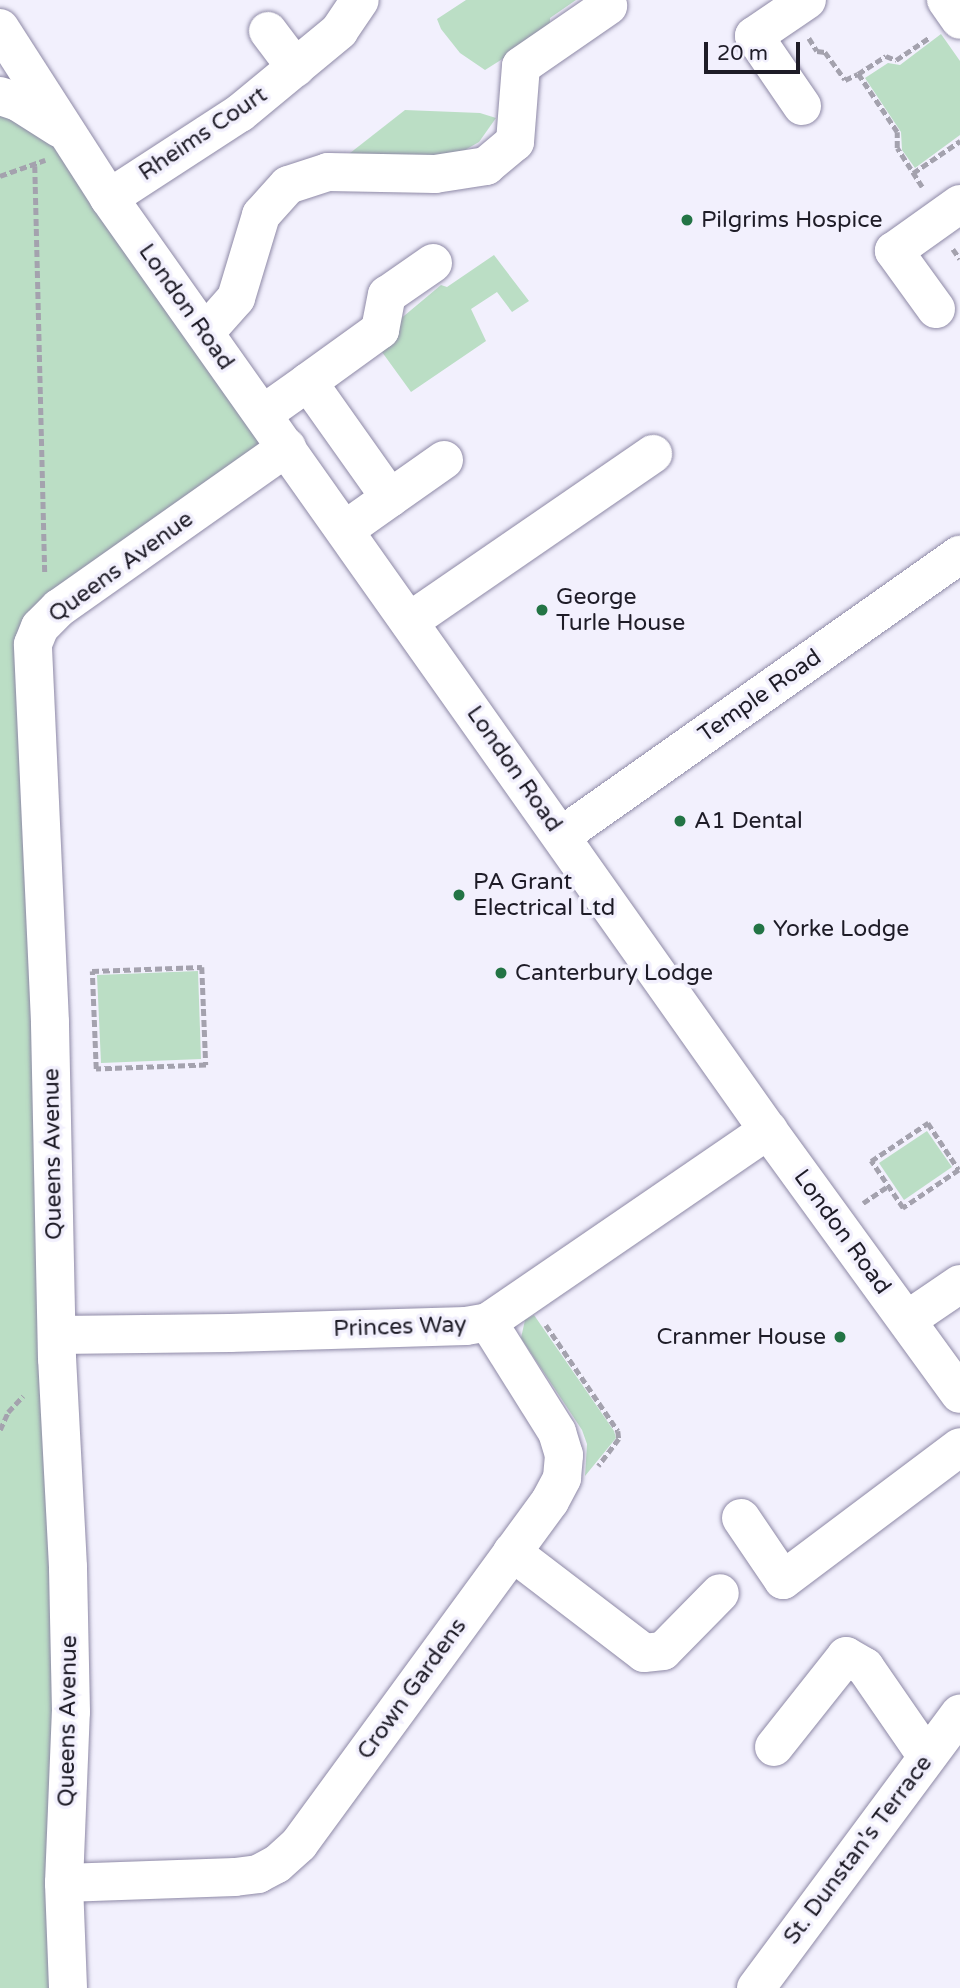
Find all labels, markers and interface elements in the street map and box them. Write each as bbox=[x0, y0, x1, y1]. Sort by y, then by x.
scale bar bbox=[708, 28, 804, 72]
text: 20 m bbox=[717, 41, 768, 66]
street label: Rheims Court bbox=[134, 81, 272, 187]
place label: Pilgrims Hospice bbox=[701, 206, 882, 234]
marker: Pilgrims Hospice bbox=[679, 212, 695, 228]
street label: London Road bbox=[132, 239, 240, 375]
street label: Queens Avenue bbox=[43, 505, 199, 629]
place label: George Turle House bbox=[556, 583, 685, 637]
marker: George Turle House bbox=[534, 602, 550, 618]
street label: Temple Road bbox=[693, 643, 827, 749]
street label: London Road bbox=[460, 701, 568, 837]
place label: A1 Dental bbox=[694, 807, 803, 835]
marker: A1 Dental bbox=[672, 813, 688, 829]
place label: PA Grant Electrical Ltd bbox=[473, 868, 615, 922]
marker: PA Grant Electrical Ltd bbox=[451, 887, 467, 903]
place label: Yorke Lodge bbox=[773, 915, 909, 943]
marker: Yorke Lodge bbox=[751, 921, 767, 937]
place label: Canterbury Lodge bbox=[515, 959, 713, 987]
marker: Canterbury Lodge bbox=[493, 965, 509, 981]
street label: Queens Avenue bbox=[38, 1068, 68, 1240]
street label: London Road bbox=[787, 1164, 897, 1300]
street label: Princes Way bbox=[333, 1311, 467, 1343]
place label: Cranmer House bbox=[656, 1323, 826, 1351]
marker: Cranmer House bbox=[832, 1329, 848, 1345]
street label: Crown Gardens bbox=[352, 1613, 472, 1765]
street label: Queens Avenue bbox=[53, 1635, 83, 1807]
street label: St. Dunstan's Terrace bbox=[778, 1750, 938, 1950]

